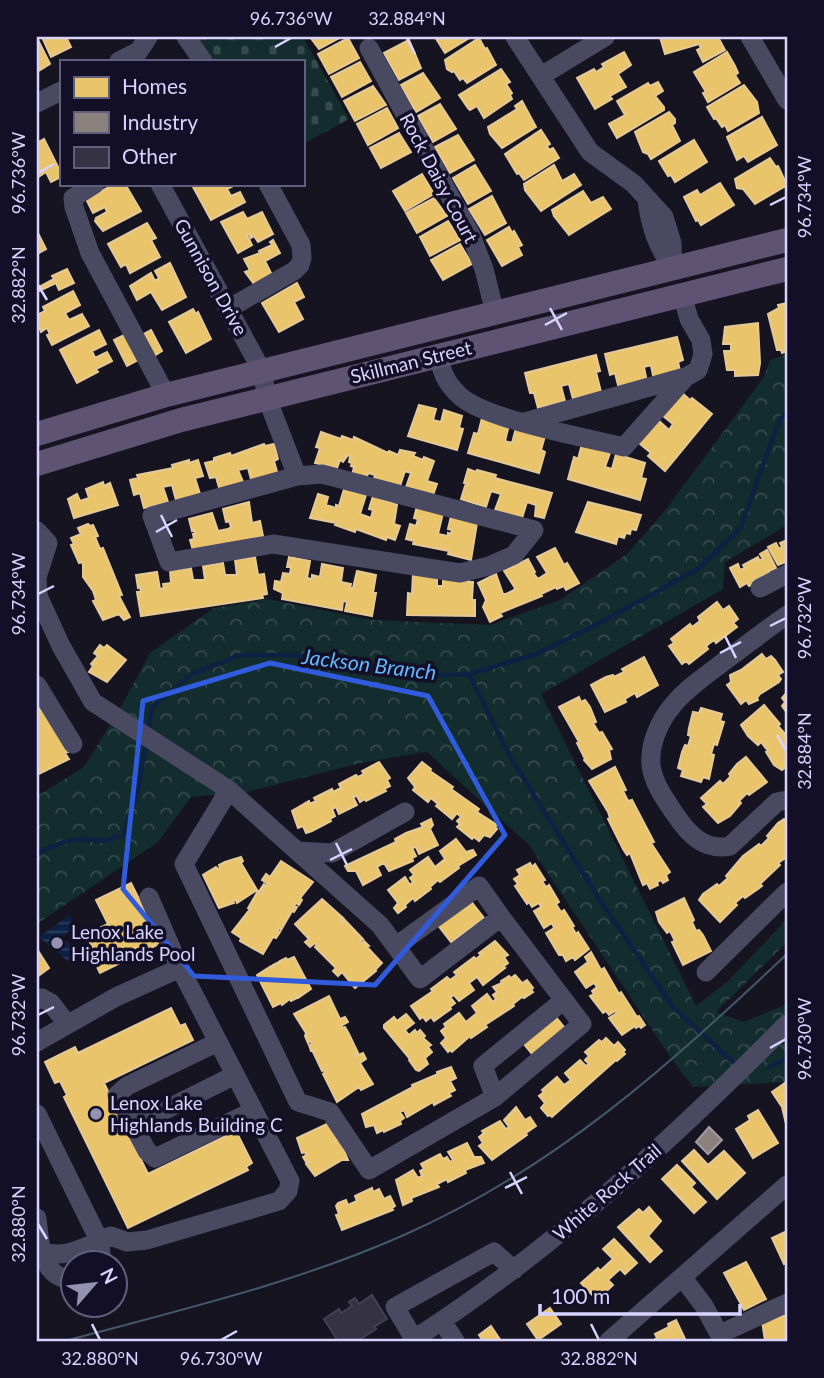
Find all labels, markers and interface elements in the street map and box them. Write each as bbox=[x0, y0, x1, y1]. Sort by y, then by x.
text: 96.736°W bbox=[250, 7, 333, 29]
text: 32.884°N bbox=[368, 7, 446, 29]
legend bbox=[60, 60, 304, 186]
text: Homes bbox=[122, 73, 187, 98]
text: Industry bbox=[122, 109, 198, 134]
street label: Rock Daisy Court bbox=[396, 109, 483, 247]
text: 96.736°W bbox=[7, 131, 29, 214]
text: Other bbox=[122, 143, 177, 168]
text: 96.734°W bbox=[793, 155, 815, 238]
street label: Gunnison Drive bbox=[170, 214, 253, 339]
text: 32.882°N bbox=[7, 246, 29, 324]
street label: Skillman Street bbox=[348, 335, 474, 388]
text: 96.734°W bbox=[7, 552, 29, 635]
text: 96.732°W bbox=[793, 576, 815, 659]
water label: Jackson Branch bbox=[300, 643, 438, 684]
text: 32.884°N bbox=[793, 712, 815, 790]
place label: Lenox Lake Highlands Pool bbox=[71, 920, 196, 965]
marker: Lenox Lake Highlands Pool bbox=[49, 935, 65, 951]
text: 96.732°W bbox=[7, 973, 29, 1056]
text: 96.730°W bbox=[793, 997, 815, 1080]
place label: Lenox Lake Highlands Building C bbox=[110, 1091, 283, 1136]
marker: Lenox Lake Highlands Building C bbox=[88, 1106, 104, 1122]
street label: White Rock Trail bbox=[548, 1138, 665, 1245]
text: 32.880°N bbox=[7, 1185, 29, 1263]
north arrow bbox=[60, 1248, 130, 1318]
text: N bbox=[96, 1264, 123, 1288]
scale bar bbox=[540, 1273, 740, 1317]
text: 100 m bbox=[551, 1283, 610, 1308]
text: 32.880°N bbox=[61, 1347, 139, 1369]
text: 96.730°W bbox=[180, 1347, 263, 1369]
text: 32.882°N bbox=[560, 1347, 638, 1369]

